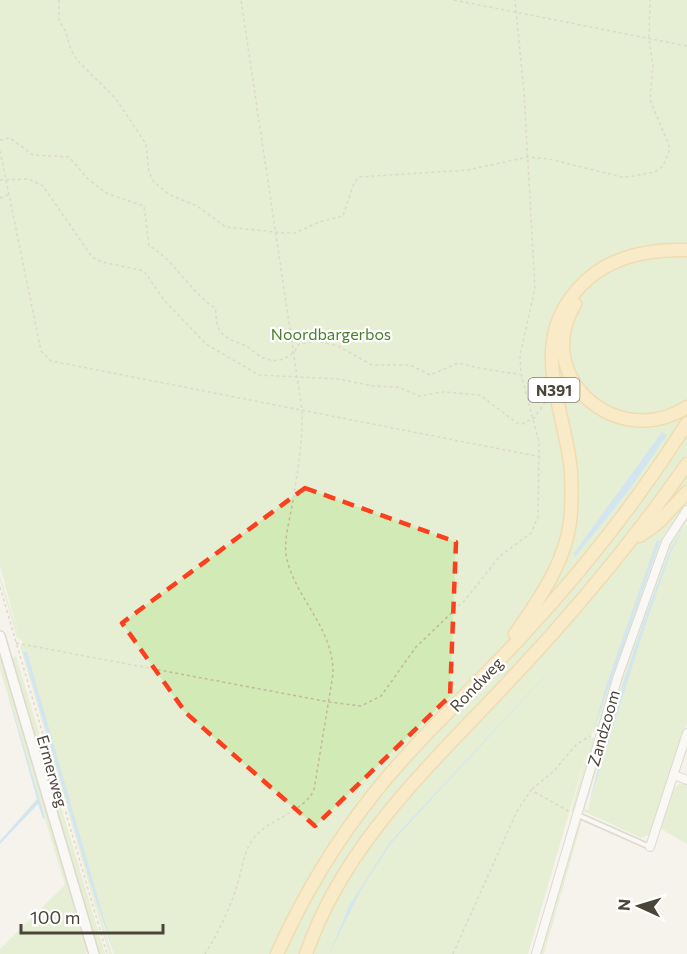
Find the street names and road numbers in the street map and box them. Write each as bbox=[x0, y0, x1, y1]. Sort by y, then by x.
road number: N391 bbox=[528, 378, 580, 402]
street label: Rondweg bbox=[446, 653, 507, 715]
street label: Zandzoom bbox=[583, 688, 623, 768]
street label: Ermerweg bbox=[34, 733, 72, 810]

